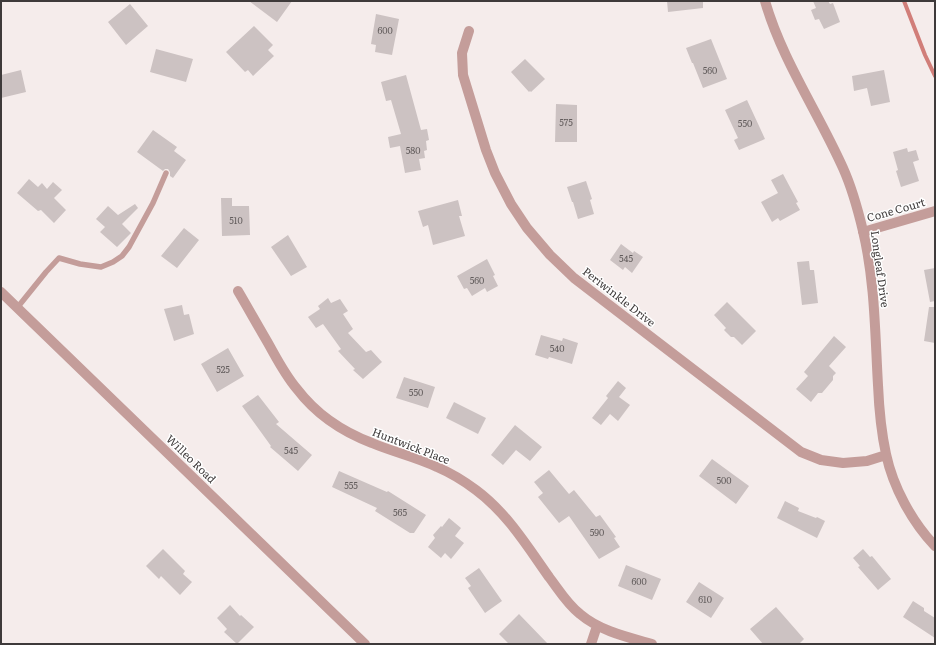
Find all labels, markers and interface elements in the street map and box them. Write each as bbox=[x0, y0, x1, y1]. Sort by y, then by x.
house number: 600 bbox=[377, 23, 393, 37]
house number: 560 bbox=[703, 63, 717, 77]
house number: 575 bbox=[559, 115, 573, 129]
house number: 550 bbox=[738, 116, 752, 130]
house number: 580 bbox=[406, 143, 420, 157]
street label: Cone Court bbox=[865, 193, 927, 225]
house number: 510 bbox=[229, 213, 243, 227]
street label: Longleaf Drive bbox=[868, 230, 894, 308]
house number: 545 bbox=[619, 251, 633, 265]
street label: Periwinkle Drive bbox=[580, 263, 660, 330]
house number: 560 bbox=[470, 273, 484, 287]
house number: 540 bbox=[550, 341, 564, 355]
house number: 525 bbox=[216, 362, 230, 376]
house number: 550 bbox=[409, 385, 423, 399]
street label: Huntwick Place bbox=[370, 423, 453, 467]
street label: Willeo Road bbox=[163, 430, 220, 486]
house number: 545 bbox=[284, 443, 298, 457]
house number: 500 bbox=[717, 473, 731, 487]
house number: 555 bbox=[344, 478, 358, 492]
house number: 565 bbox=[393, 505, 407, 519]
house number: 590 bbox=[590, 525, 604, 539]
house number: 600 bbox=[631, 574, 647, 588]
house number: 610 bbox=[698, 592, 712, 606]

